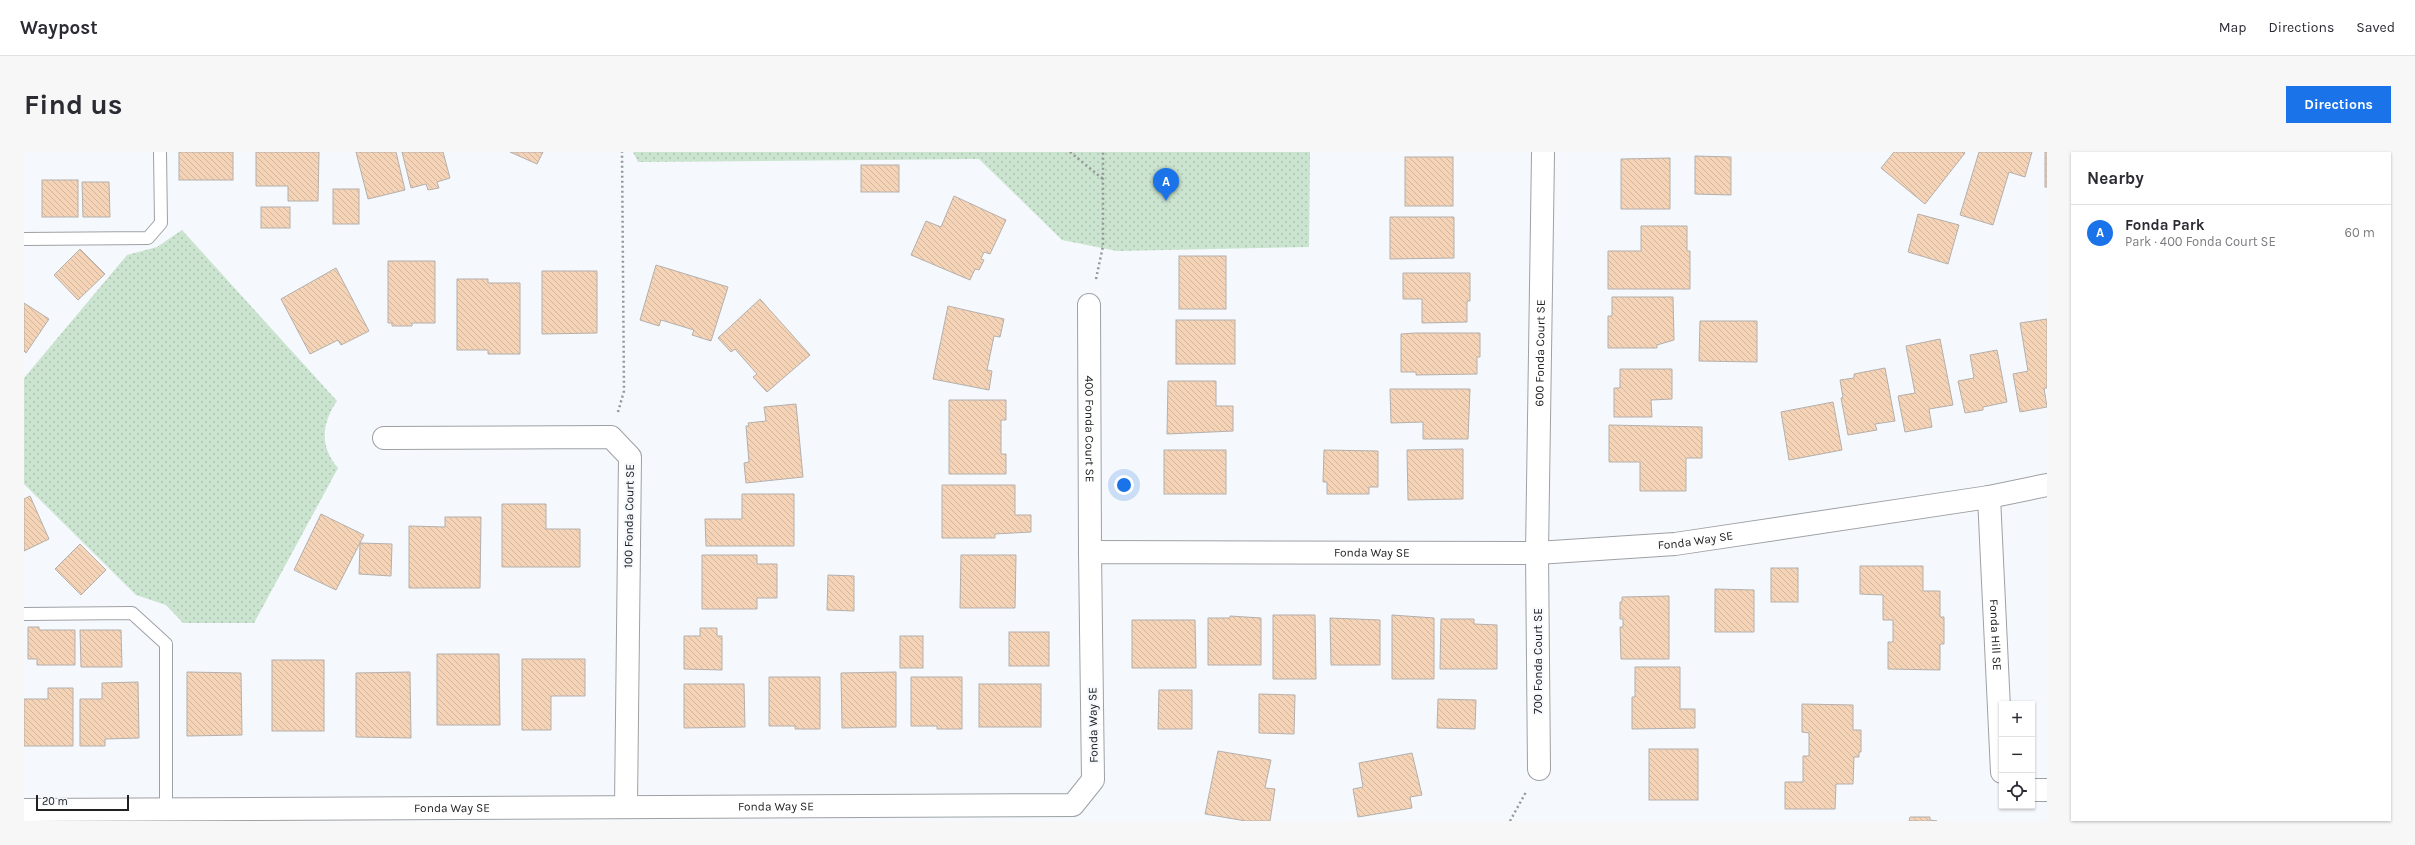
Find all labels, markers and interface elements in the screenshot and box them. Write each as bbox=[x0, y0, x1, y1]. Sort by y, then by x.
text: Waypost bbox=[20, 17, 98, 39]
text: Map bbox=[2219, 19, 2247, 36]
text: Directions bbox=[2269, 19, 2334, 36]
text: Saved bbox=[2356, 19, 2395, 36]
button: Directions bbox=[2286, 86, 2391, 123]
text: Find us bbox=[24, 88, 123, 121]
pin: A bbox=[1153, 168, 1179, 201]
text: Nearby bbox=[2087, 168, 2144, 188]
text: Fonda Park bbox=[2125, 216, 2205, 234]
text: A bbox=[2096, 225, 2104, 240]
text: 60 m bbox=[2345, 225, 2375, 240]
text: Park · 400 Fonda Court SE bbox=[2125, 234, 2276, 249]
street label: 600 Fonda Court SE bbox=[1532, 299, 1548, 407]
street label: 400 Fonda Court SE bbox=[1082, 375, 1097, 483]
street label: 100 Fonda Court SE bbox=[621, 464, 637, 568]
your location bbox=[1114, 475, 1134, 495]
street label: Fonda Way SE bbox=[1657, 528, 1734, 552]
street label: Fonda Way SE bbox=[1334, 546, 1410, 560]
street label: Fonda Hill SE bbox=[1987, 599, 2004, 671]
street label: 700 Fonda Court SE bbox=[1531, 608, 1545, 714]
street label: Fonda Way SE bbox=[1085, 687, 1101, 763]
map controls bbox=[1999, 701, 2035, 809]
button: + bbox=[1999, 701, 2035, 737]
button: − bbox=[1999, 737, 2035, 773]
button: locate bbox=[1999, 773, 2035, 809]
scale bar bbox=[36, 793, 129, 812]
text: 20 m bbox=[42, 795, 68, 808]
street label: Fonda Way SE bbox=[738, 799, 814, 814]
street label: Fonda Way SE bbox=[414, 801, 490, 815]

